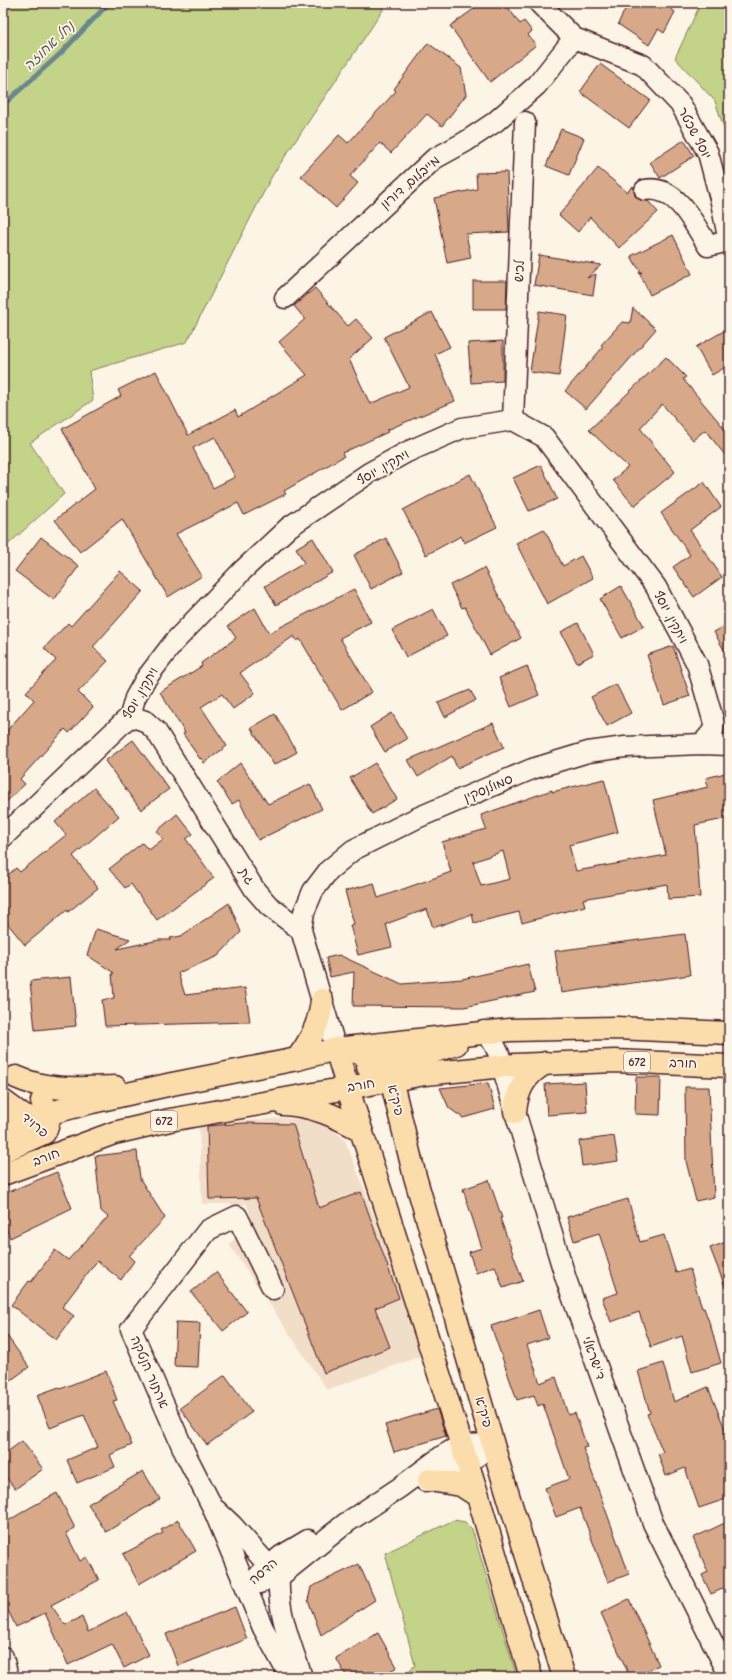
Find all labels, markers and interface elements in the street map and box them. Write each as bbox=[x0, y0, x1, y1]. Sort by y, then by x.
water label: נחל אחוזה bbox=[20, 17, 78, 74]
street label: יוסף שכטר bbox=[675, 105, 715, 161]
street label: מייבלום, דורון bbox=[377, 152, 443, 212]
street label: לכיש bbox=[511, 259, 527, 282]
street label: ויתקין, יוסף bbox=[354, 446, 412, 488]
street label: ויתקין, יוסף bbox=[651, 588, 691, 646]
street label: ויתקין, יוסף bbox=[119, 664, 161, 722]
street label: סמולנסקין bbox=[461, 771, 515, 805]
street label: גת bbox=[236, 864, 258, 887]
road number: 672 bbox=[624, 1052, 650, 1072]
street label: חורב bbox=[669, 1055, 697, 1071]
street label: חורב bbox=[346, 1075, 376, 1095]
street label: פיק"א bbox=[384, 1083, 407, 1118]
street label: פרויד bbox=[18, 1109, 52, 1141]
road number: 672 bbox=[151, 1111, 177, 1131]
street label: חורב bbox=[30, 1145, 62, 1169]
street label: ארתור הנטקה bbox=[128, 1334, 172, 1410]
street label: ד'ישראלי bbox=[579, 1334, 609, 1382]
street label: פיק"א bbox=[471, 1395, 496, 1430]
street label: הדסה bbox=[246, 1555, 280, 1587]

